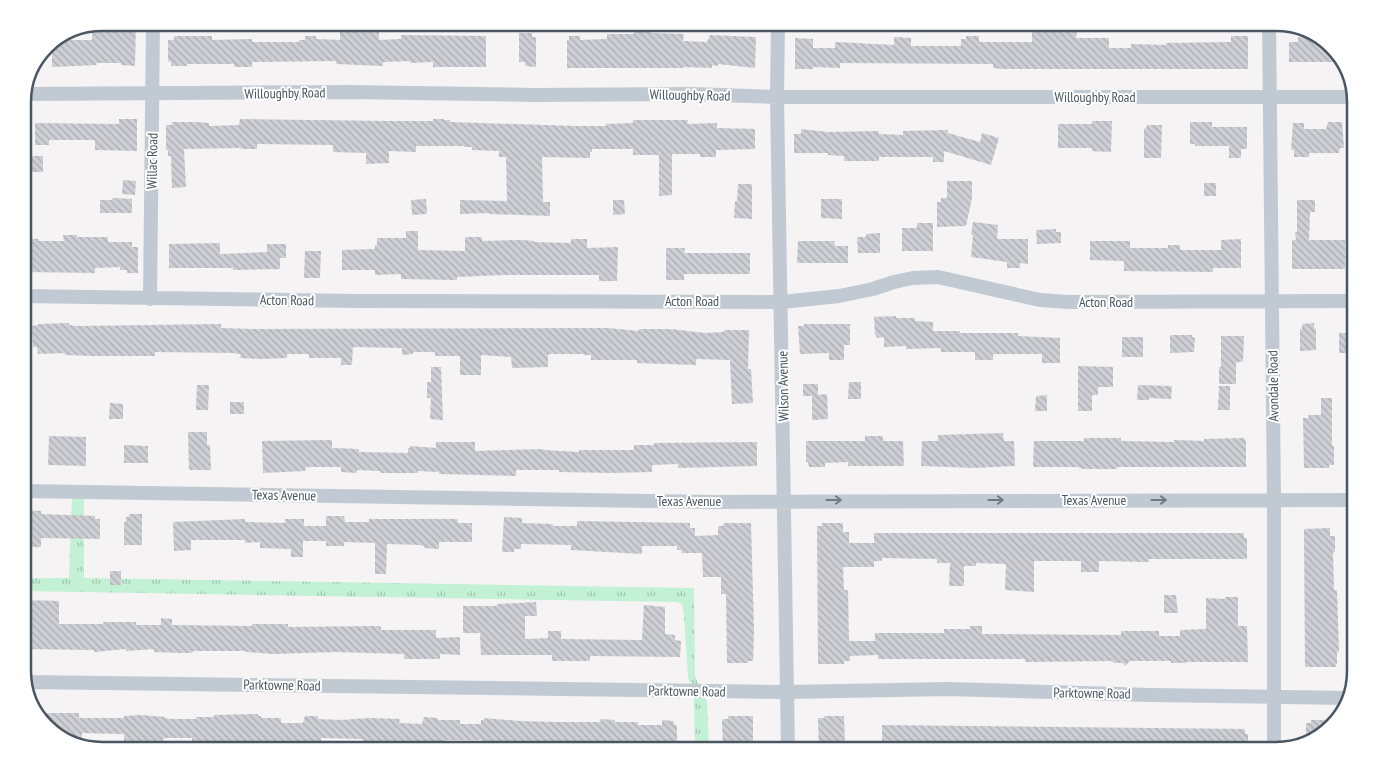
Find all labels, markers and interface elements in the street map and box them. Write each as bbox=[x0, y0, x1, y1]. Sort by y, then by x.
street label: Willoughby Road bbox=[244, 83, 326, 103]
street label: Willoughby Road bbox=[649, 85, 731, 105]
street label: Willoughby Road bbox=[1055, 88, 1135, 106]
street label: Willac Road bbox=[143, 133, 161, 189]
street label: Acton Road bbox=[260, 291, 314, 309]
street label: Acton Road bbox=[665, 292, 719, 310]
street label: Acton Road bbox=[1079, 293, 1133, 311]
street label: Wilson Avenue bbox=[773, 350, 793, 421]
street label: Avondale Road bbox=[1263, 350, 1283, 422]
street label: Texas Avenue bbox=[252, 485, 317, 505]
street label: Texas Avenue bbox=[1062, 491, 1126, 509]
street label: Texas Avenue bbox=[657, 492, 721, 510]
one-way arrow bbox=[825, 495, 841, 505]
one-way arrow bbox=[988, 495, 1004, 505]
one-way arrow bbox=[1150, 495, 1166, 505]
street label: Parktowne Road bbox=[243, 675, 321, 695]
street label: Parktowne Road bbox=[648, 681, 726, 701]
street label: Parktowne Road bbox=[1053, 683, 1131, 703]

